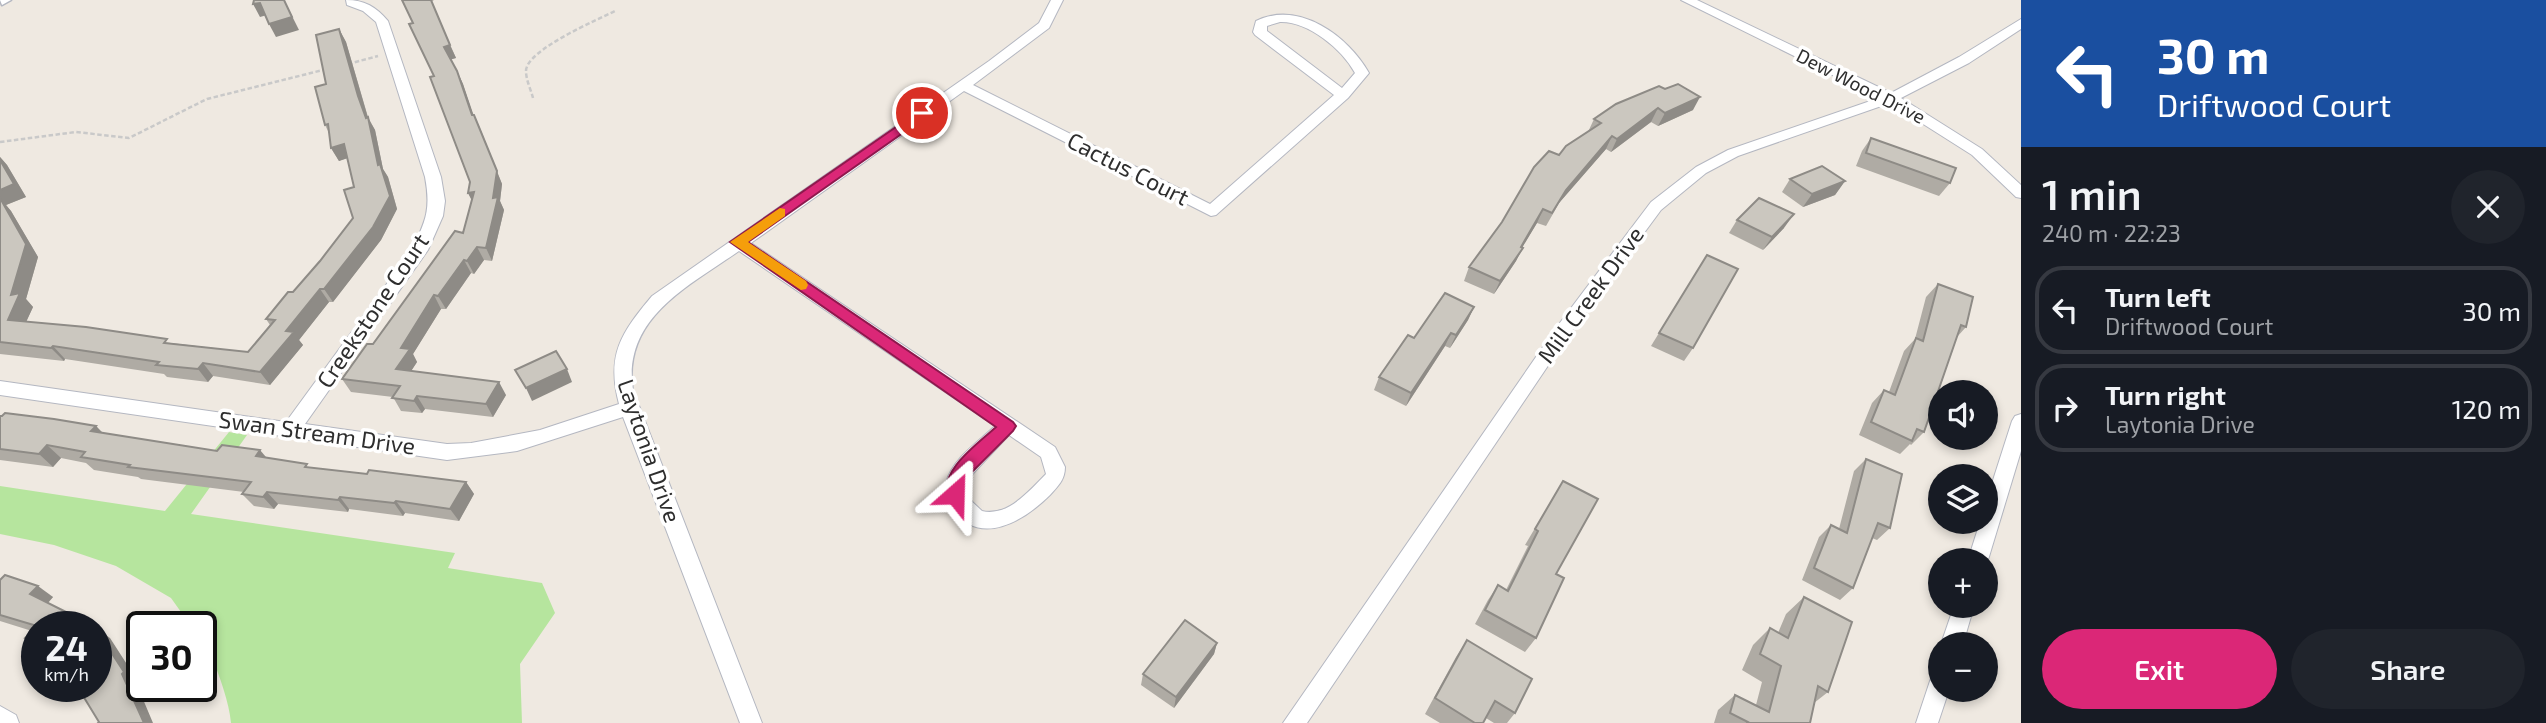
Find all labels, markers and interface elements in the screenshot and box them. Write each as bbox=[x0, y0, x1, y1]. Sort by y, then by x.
text: 30 m bbox=[2157, 25, 2269, 84]
icon: left bbox=[2042, 28, 2133, 119]
street label: Dew Wood Drive bbox=[1793, 43, 1930, 128]
pin bbox=[892, 83, 952, 143]
text: Driftwood Court bbox=[2157, 85, 2391, 123]
icon: arrive bbox=[903, 94, 941, 132]
street label: Cactus Court bbox=[1063, 125, 1194, 211]
text: 1 min bbox=[2042, 168, 2142, 218]
button: close bbox=[2451, 170, 2525, 244]
text: 240 m · 22:23 bbox=[2042, 219, 2181, 247]
street label: Mill Creek Drive bbox=[1531, 221, 1649, 368]
street label: Creekstone Court bbox=[310, 228, 434, 393]
text: Turn left bbox=[2105, 281, 2211, 312]
icon: left bbox=[2046, 291, 2084, 329]
text: 30 m bbox=[2462, 295, 2521, 326]
text: Driftwood Court bbox=[2105, 312, 2273, 340]
street label: Laytonia Drive bbox=[612, 375, 688, 526]
text: Turn right bbox=[2105, 379, 2226, 410]
map controls bbox=[1928, 380, 1998, 702]
button: sound bbox=[1928, 380, 1998, 450]
icon: right bbox=[2046, 389, 2084, 427]
text: 120 m bbox=[2452, 393, 2521, 424]
street label: Swan Stream Drive bbox=[217, 404, 417, 460]
text: Laytonia Drive bbox=[2105, 410, 2255, 438]
position arrow bbox=[918, 457, 992, 531]
button: layers bbox=[1928, 464, 1998, 534]
button: + bbox=[1928, 548, 1998, 618]
speed limit sign: 30 bbox=[126, 611, 217, 702]
text: 24 bbox=[45, 626, 88, 668]
button: Exit bbox=[2042, 629, 2277, 709]
button: Share bbox=[2291, 629, 2525, 709]
button: − bbox=[1928, 632, 1998, 702]
text: km/h bbox=[44, 663, 89, 685]

